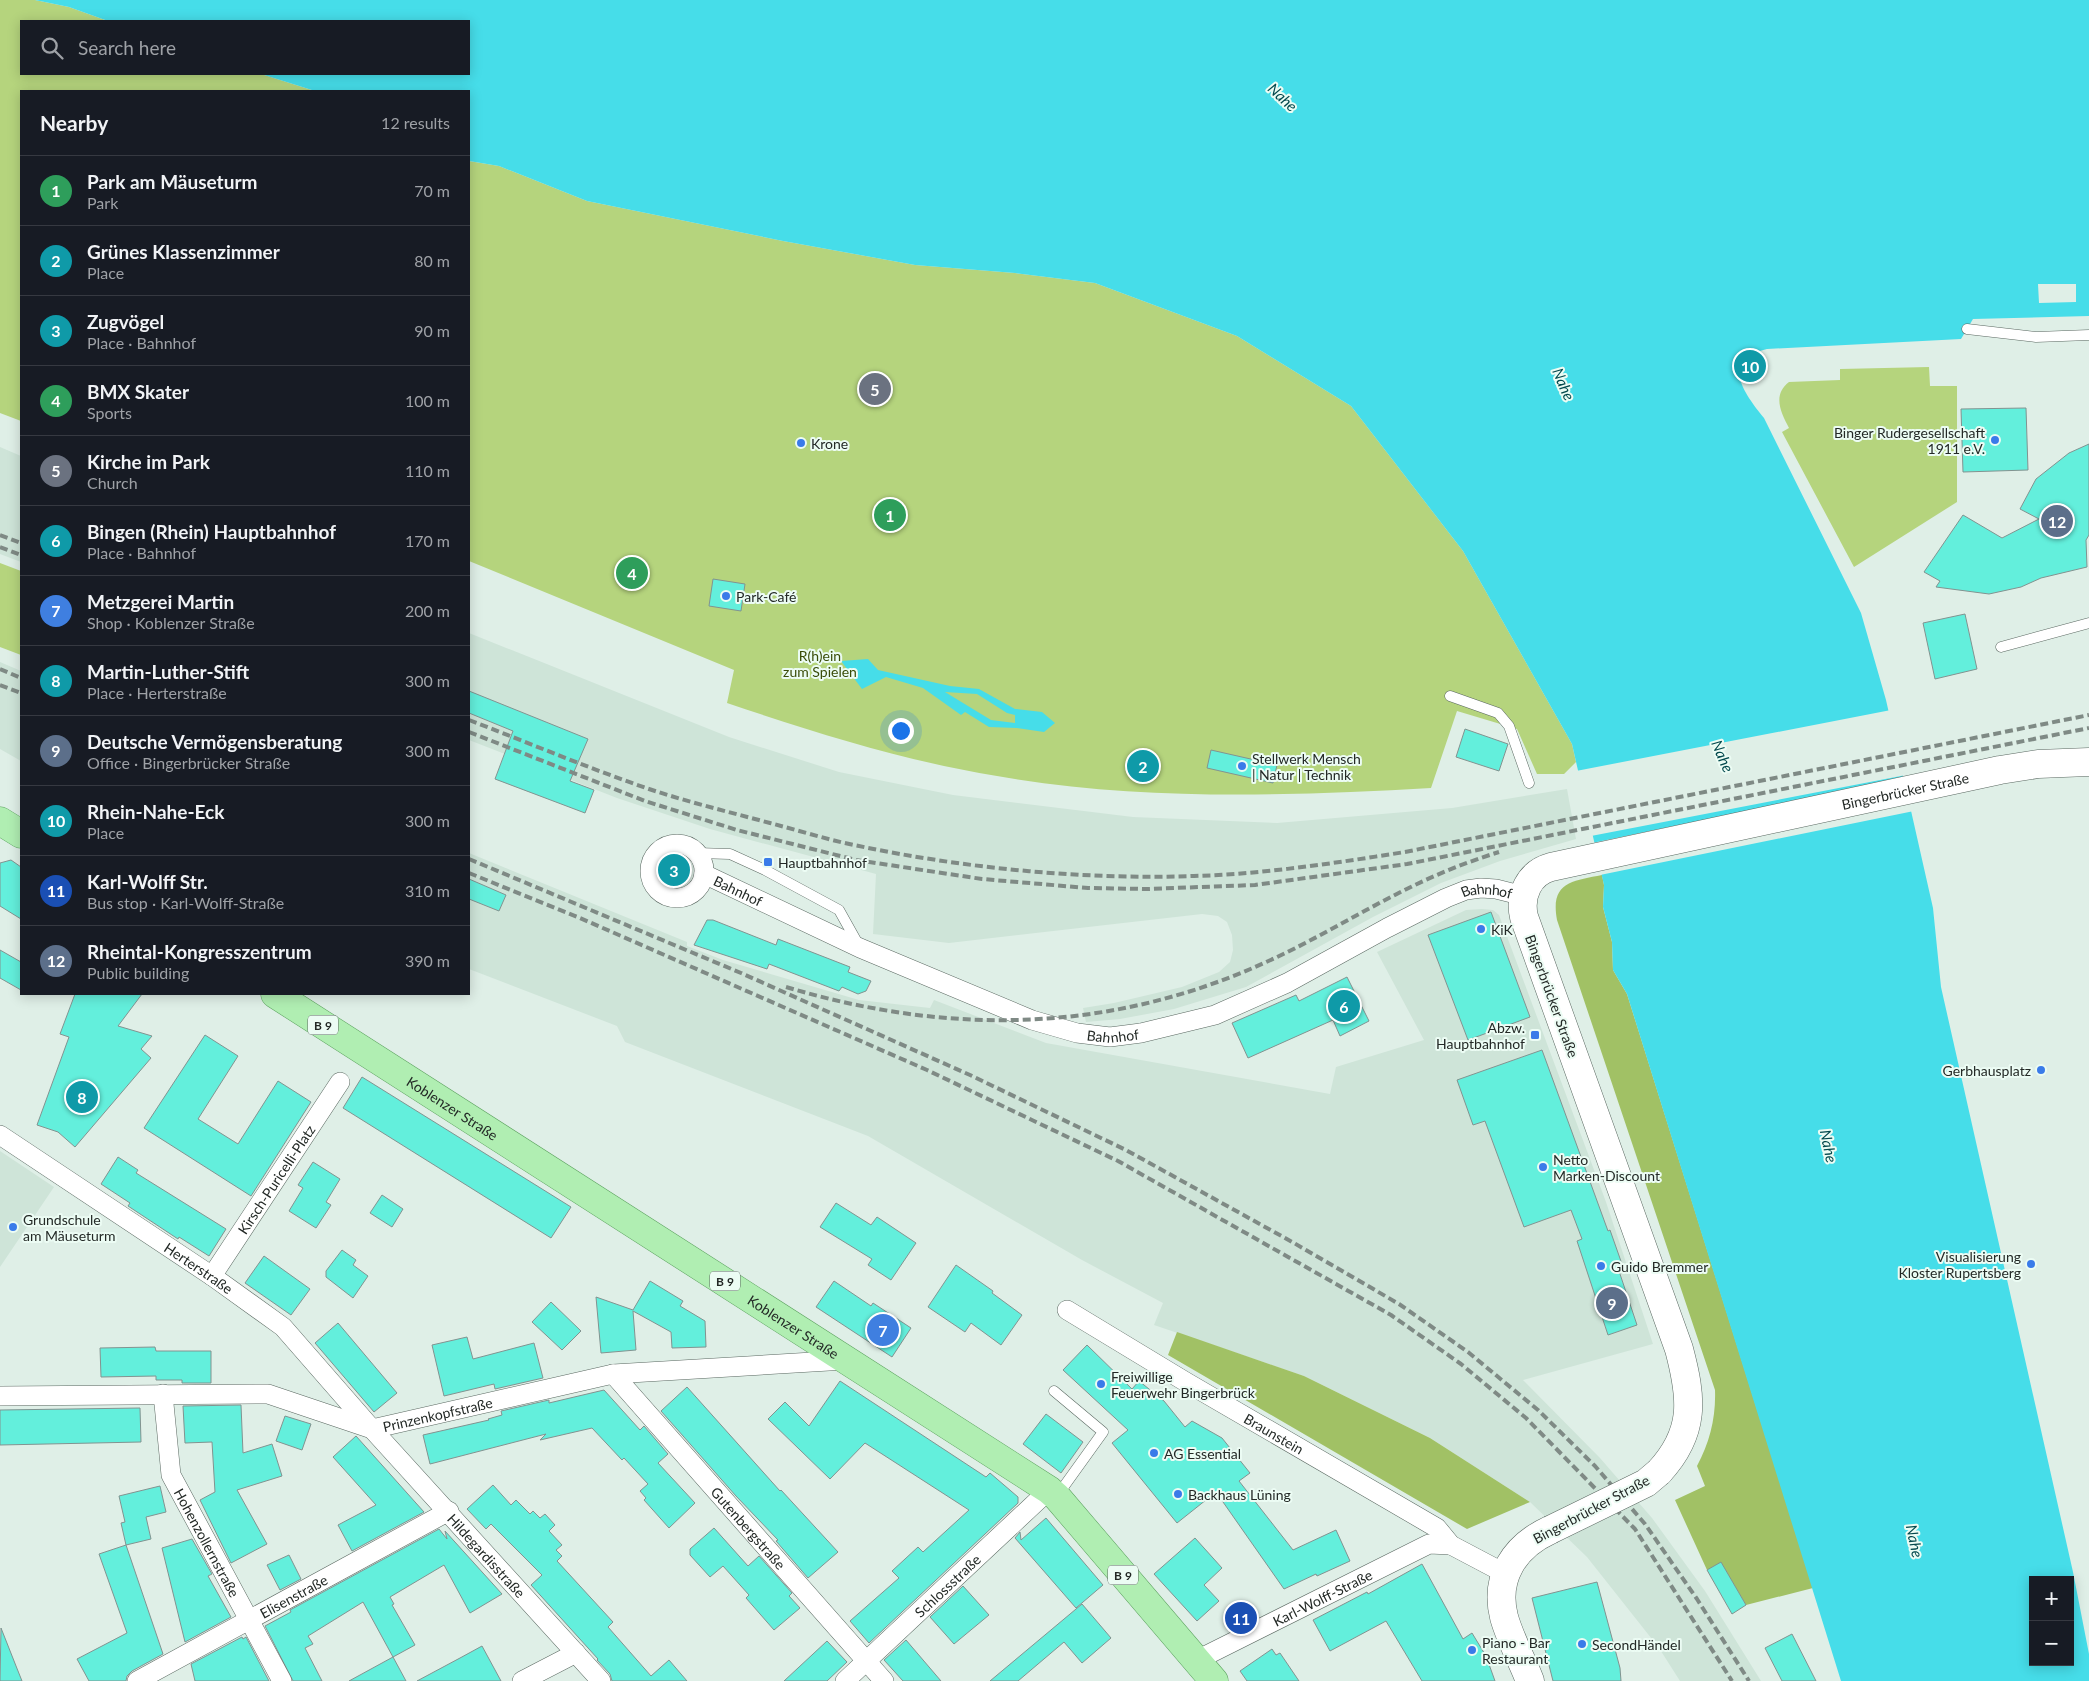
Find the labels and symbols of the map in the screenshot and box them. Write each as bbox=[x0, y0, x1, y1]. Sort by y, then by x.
water label: Nahe bbox=[1265, 79, 1301, 115]
pin: 10 bbox=[1734, 347, 1766, 385]
water label: Nahe bbox=[1549, 365, 1579, 403]
pin: 5 bbox=[859, 370, 891, 408]
place label: Binger Rudergesellschaft 1911 e.V. bbox=[1834, 424, 1985, 457]
marker: Binger Rudergesellschaft 1911 e.V. bbox=[1989, 434, 2001, 446]
place label: Krone bbox=[811, 435, 848, 452]
marker: Krone bbox=[795, 437, 807, 449]
pin: 1 bbox=[874, 496, 906, 534]
pin: 12 bbox=[2041, 502, 2073, 540]
pin: 4 bbox=[616, 554, 648, 592]
place label: Park-Café bbox=[736, 588, 797, 605]
marker: Park-Café bbox=[720, 590, 732, 602]
park label: R(h)ein zum Spielen bbox=[783, 647, 857, 680]
your location bbox=[888, 718, 914, 744]
water label: Nahe bbox=[1708, 737, 1738, 775]
pin: 2 bbox=[1127, 747, 1159, 785]
place label: Stellwerk Mensch | Natur | Technik bbox=[1252, 750, 1361, 783]
marker: Stellwerk Mensch | Natur | Technik bbox=[1236, 760, 1248, 772]
street label: Bingerbrücker Straße bbox=[1840, 769, 1970, 812]
pin: 3 bbox=[658, 851, 690, 889]
place label: Hauptbahnhof bbox=[778, 854, 867, 871]
marker: Hauptbahnhof bbox=[762, 856, 774, 868]
street label: Bahnhof bbox=[711, 871, 766, 909]
street label: Bahnhof bbox=[1458, 879, 1514, 901]
place label: KiK bbox=[1491, 921, 1514, 938]
marker: KiK bbox=[1475, 923, 1487, 935]
street label: Bingerbrücker Straße bbox=[1522, 932, 1582, 1060]
pin: 6 bbox=[1328, 987, 1360, 1025]
road number: B 9 bbox=[308, 1016, 338, 1034]
place label: Abzw. Hauptbahnhof bbox=[1436, 1019, 1525, 1052]
street label: Bahnhof bbox=[1086, 1025, 1140, 1045]
marker: Abzw. Hauptbahnhof bbox=[1529, 1029, 1541, 1041]
place label: Gerbhausplatz bbox=[1943, 1062, 2031, 1079]
marker: Gerbhausplatz bbox=[2035, 1064, 2047, 1076]
street label: Koblenzer Straße bbox=[404, 1072, 501, 1143]
pin: 8 bbox=[66, 1078, 98, 1116]
street label: Kirsch-Puricelli-Platz bbox=[234, 1121, 318, 1237]
water label: Nahe bbox=[1817, 1128, 1841, 1164]
place label: Netto Marken-Discount bbox=[1553, 1151, 1660, 1184]
marker: Netto Marken-Discount bbox=[1537, 1161, 1549, 1173]
place label: Grundschule am Mäuseturm bbox=[23, 1211, 115, 1244]
marker: Grundschule am Mäuseturm bbox=[7, 1221, 19, 1233]
street label: Herterstraße bbox=[161, 1238, 236, 1297]
place label: Visualisierung Kloster Rupertsberg bbox=[1899, 1248, 2021, 1281]
place label: Guido Bremmer bbox=[1611, 1258, 1708, 1275]
marker: Visualisierung Kloster Rupertsberg bbox=[2025, 1258, 2037, 1270]
marker: Guido Bremmer bbox=[1595, 1260, 1607, 1272]
road number: B 9 bbox=[710, 1272, 740, 1290]
pin: 9 bbox=[1596, 1284, 1628, 1322]
street label: Koblenzer Straße bbox=[745, 1291, 842, 1362]
pin: 7 bbox=[867, 1311, 899, 1349]
place label: Freiwillige Feuerwehr Bingerbrück bbox=[1111, 1368, 1256, 1401]
marker: Freiwillige Feuerwehr Bingerbrück bbox=[1095, 1378, 1107, 1390]
street label: Prinzenkopfstraße bbox=[381, 1393, 494, 1435]
street label: Braunstein bbox=[1241, 1409, 1307, 1457]
place label: AG Essential bbox=[1164, 1445, 1241, 1462]
marker: AG Essential bbox=[1148, 1447, 1160, 1459]
street label: Bingerbrücker Straße bbox=[1530, 1471, 1652, 1547]
street label: Gutenbergstraße bbox=[708, 1483, 790, 1572]
street label: Hohenzollernstraße bbox=[171, 1485, 244, 1600]
place label: Backhaus Lüning bbox=[1188, 1486, 1291, 1503]
marker: Backhaus Lüning bbox=[1172, 1488, 1184, 1500]
street label: Hildegardisstraße bbox=[444, 1510, 529, 1601]
water label: Nahe bbox=[1903, 1523, 1927, 1559]
street label: Schlossstraße bbox=[911, 1550, 984, 1620]
street label: Karl-Wolff-Straße bbox=[1270, 1565, 1375, 1629]
road number: B 9 bbox=[1108, 1566, 1138, 1584]
street label: Elisenstraße bbox=[256, 1571, 330, 1621]
pin: 11 bbox=[1225, 1599, 1257, 1637]
place label: Piano - Bar Restaurant bbox=[1482, 1634, 1550, 1667]
place label: SecondHändel bbox=[1592, 1636, 1681, 1653]
marker: SecondHändel bbox=[1576, 1638, 1588, 1650]
marker: Piano - Bar Restaurant bbox=[1466, 1644, 1478, 1656]

